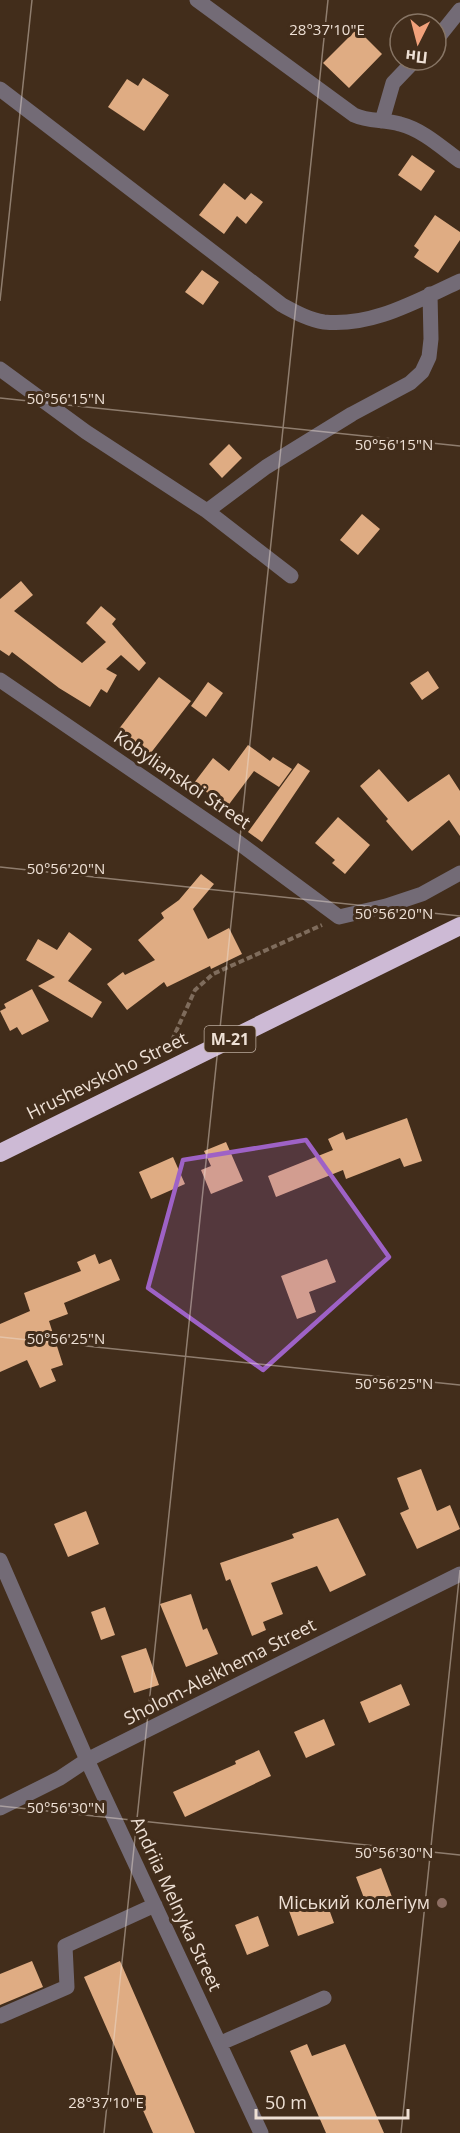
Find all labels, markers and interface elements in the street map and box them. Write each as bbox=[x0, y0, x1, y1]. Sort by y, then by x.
north arrow bbox=[388, 12, 448, 72]
text: 28°37'10"E bbox=[289, 19, 365, 39]
text: Пн bbox=[404, 45, 429, 69]
text: 50°56'15"N bbox=[27, 388, 105, 408]
text: 50°56'15"N bbox=[355, 434, 433, 454]
street label: Kobylianskoi Street bbox=[109, 724, 256, 834]
text: 50°56'20"N bbox=[27, 858, 105, 878]
text: 50°56'20"N bbox=[355, 903, 433, 923]
street label: Hrushevskoho Street bbox=[22, 1026, 191, 1124]
road number: М-21 bbox=[204, 1026, 256, 1052]
text: 50°56'25"N bbox=[27, 1328, 105, 1348]
text: 50°56'25"N bbox=[355, 1373, 433, 1393]
street label: Sholom-Aleikhema Street bbox=[119, 1612, 320, 1730]
text: 50°56'30"N bbox=[27, 1797, 105, 1817]
street label: Andriia Melnyka Street bbox=[126, 1812, 228, 1995]
text: 50°56'30"N bbox=[355, 1842, 433, 1862]
place label: Міський колегіум bbox=[278, 1890, 430, 1914]
marker: Міський колегіум bbox=[435, 1896, 449, 1910]
scale bar bbox=[256, 2082, 408, 2120]
text: 50 m bbox=[265, 2090, 307, 2114]
text: 28°37'10"E bbox=[68, 2092, 144, 2112]

